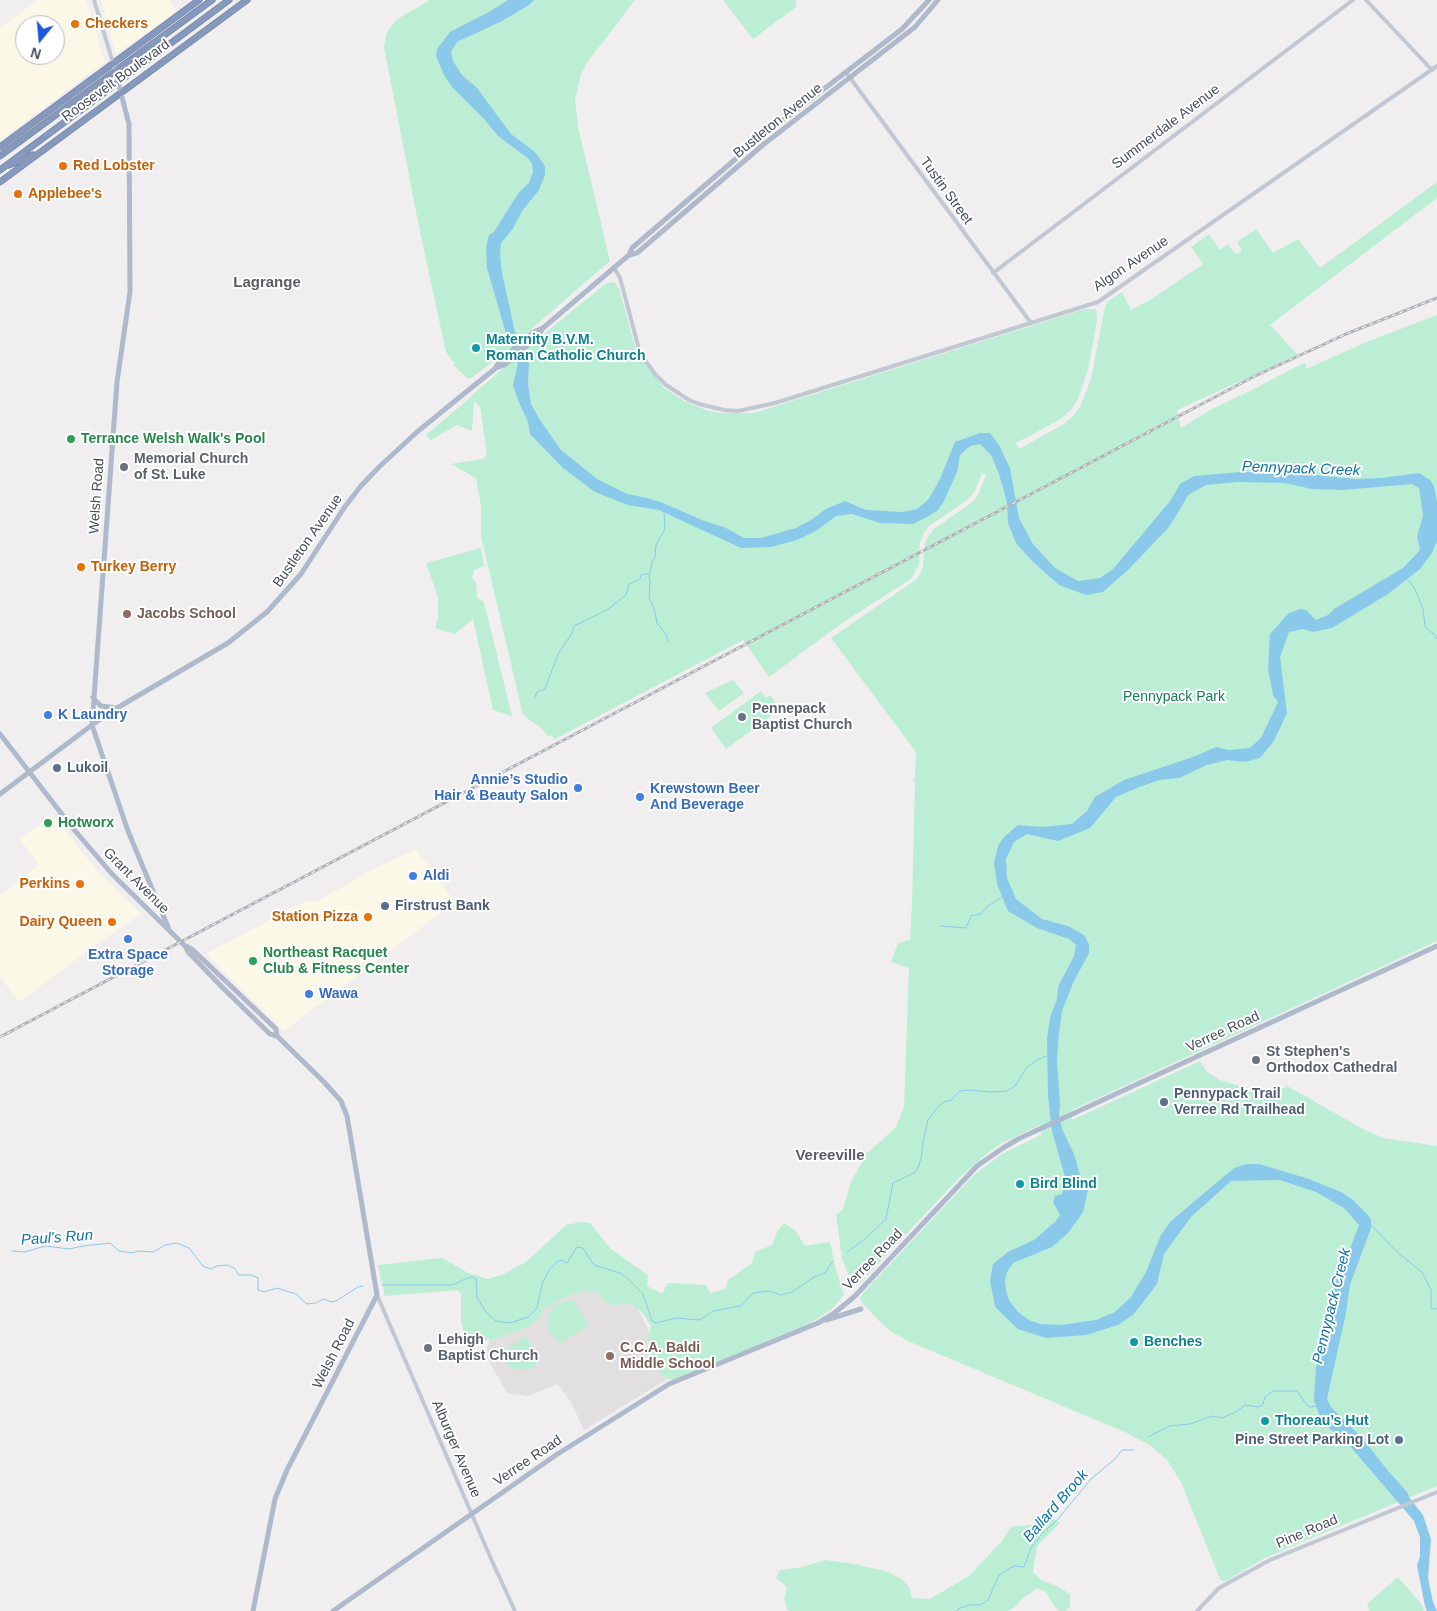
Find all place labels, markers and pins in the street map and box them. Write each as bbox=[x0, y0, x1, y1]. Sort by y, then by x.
place label: Checkers bbox=[85, 16, 148, 32]
marker: Checkers bbox=[69, 18, 81, 30]
place label: Red Lobster bbox=[73, 158, 155, 174]
marker: Red Lobster bbox=[57, 160, 69, 172]
place label: Applebee's bbox=[28, 186, 102, 202]
marker: Applebee's bbox=[12, 188, 24, 200]
place label: Maternity B.V.M. Roman Catholic Church bbox=[486, 332, 645, 364]
marker: Maternity B.V.M. Roman Catholic Church bbox=[470, 342, 482, 354]
place label: Terrance Welsh Walk's Pool bbox=[81, 431, 265, 447]
marker: Terrance Welsh Walk's Pool bbox=[65, 433, 77, 445]
place label: Memorial Church of St. Luke bbox=[134, 451, 248, 484]
marker: Memorial Church of St. Luke bbox=[118, 461, 130, 473]
place label: Turkey Berry bbox=[91, 559, 176, 575]
marker: Turkey Berry bbox=[75, 561, 87, 573]
place label: Jacobs School bbox=[137, 606, 236, 622]
marker: Jacobs School bbox=[121, 608, 133, 620]
place label: Pennepack Baptist Church bbox=[752, 701, 852, 734]
place label: K Laundry bbox=[58, 707, 127, 723]
marker: K Laundry bbox=[42, 709, 54, 721]
marker: Pennepack Baptist Church bbox=[736, 711, 748, 723]
place label: Lukoil bbox=[67, 760, 108, 776]
marker: Lukoil bbox=[51, 762, 63, 774]
place label: Annie’s Studio Hair & Beauty Salon bbox=[434, 772, 568, 804]
place label: Krewstown Beer And Beverage bbox=[650, 781, 760, 814]
marker: Annie’s Studio Hair & Beauty Salon bbox=[572, 782, 584, 794]
marker: Krewstown Beer And Beverage bbox=[634, 791, 646, 803]
place label: Hotworx bbox=[58, 815, 114, 831]
marker: Hotworx bbox=[42, 817, 54, 829]
place label: Aldi bbox=[423, 868, 449, 884]
marker: Aldi bbox=[407, 870, 419, 882]
place label: Perkins bbox=[19, 876, 70, 892]
marker: Perkins bbox=[74, 878, 86, 890]
place label: Firstrust Bank bbox=[395, 898, 490, 914]
marker: Firstrust Bank bbox=[379, 900, 391, 912]
place label: Station Pizza bbox=[272, 909, 358, 925]
marker: Station Pizza bbox=[362, 911, 374, 923]
place label: Dairy Queen bbox=[20, 914, 102, 930]
marker: Dairy Queen bbox=[106, 916, 118, 928]
marker: Extra Space Storage bbox=[122, 933, 134, 945]
place label: Northeast Racquet Club & Fitness Center bbox=[263, 945, 409, 978]
place label: Extra Space Storage bbox=[88, 947, 168, 980]
marker: Northeast Racquet Club & Fitness Center bbox=[247, 955, 259, 967]
place label: Wawa bbox=[319, 986, 358, 1002]
marker: Wawa bbox=[303, 988, 315, 1000]
place label: St Stephen's Orthodox Cathedral bbox=[1266, 1044, 1397, 1076]
marker: St Stephen's Orthodox Cathedral bbox=[1250, 1054, 1262, 1066]
place label: Pennypack Trail Verree Rd Trailhead bbox=[1174, 1086, 1305, 1118]
marker: Pennypack Trail Verree Rd Trailhead bbox=[1158, 1096, 1170, 1108]
place label: Bird Blind bbox=[1030, 1176, 1097, 1192]
marker: Bird Blind bbox=[1014, 1178, 1026, 1190]
place label: Lehigh Baptist Church bbox=[438, 1332, 538, 1364]
place label: Benches bbox=[1144, 1334, 1202, 1350]
marker: Benches bbox=[1128, 1336, 1140, 1348]
place label: C.C.A. Baldi Middle School bbox=[620, 1340, 715, 1372]
marker: Lehigh Baptist Church bbox=[422, 1342, 434, 1354]
marker: C.C.A. Baldi Middle School bbox=[604, 1350, 616, 1362]
place label: Thoreau’s Hut bbox=[1275, 1413, 1369, 1429]
marker: Thoreau’s Hut bbox=[1259, 1415, 1271, 1427]
place label: Pine Street Parking Lot bbox=[1235, 1432, 1389, 1448]
marker: Pine Street Parking Lot bbox=[1393, 1434, 1405, 1446]

